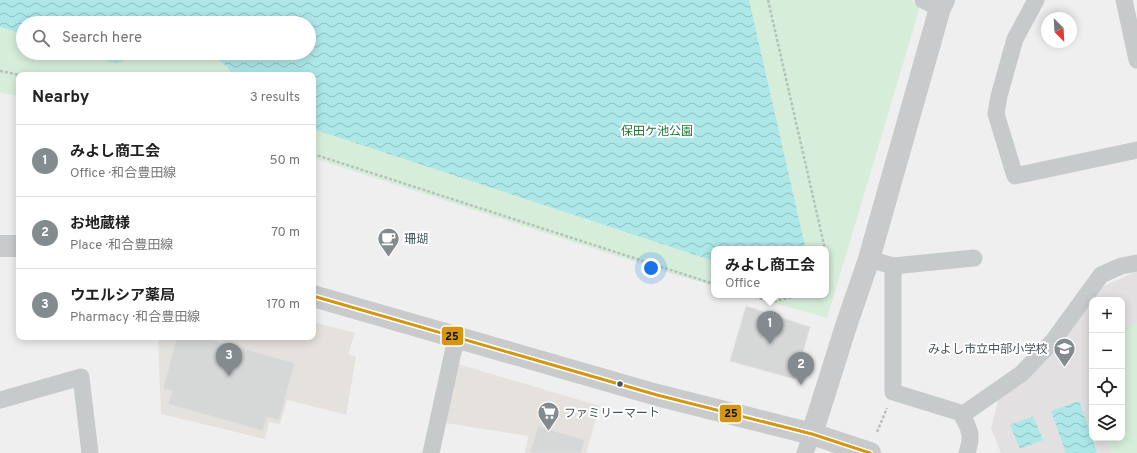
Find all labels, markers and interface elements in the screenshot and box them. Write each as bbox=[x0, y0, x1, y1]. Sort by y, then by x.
north arrow bbox=[1041, 12, 1077, 48]
search box bbox=[16, 16, 316, 60]
icon: search bbox=[30, 27, 52, 49]
text: Search here bbox=[62, 29, 142, 48]
text: Nearby bbox=[32, 87, 89, 109]
text: 3 results bbox=[250, 90, 300, 106]
park label: 保田ケ池公園 bbox=[621, 124, 693, 140]
text: みよし商工会 bbox=[70, 143, 160, 162]
text: 1 bbox=[42, 153, 48, 169]
text: 50 m bbox=[270, 153, 300, 169]
text: Office · 和合豊田線 bbox=[70, 166, 176, 182]
text: お地蔵様 bbox=[70, 215, 130, 234]
text: 2 bbox=[41, 225, 49, 241]
text: 70 m bbox=[271, 225, 300, 241]
cafe icon: 珊瑚 bbox=[376, 226, 402, 259]
place label: 珊瑚 bbox=[404, 232, 428, 248]
text: Place · 和合豊田線 bbox=[70, 238, 173, 254]
popup bbox=[711, 246, 829, 298]
text: みよし商工会 bbox=[725, 257, 815, 276]
your location bbox=[641, 258, 661, 278]
text: Office bbox=[725, 276, 760, 292]
text: ウエルシア薬局 bbox=[70, 287, 175, 306]
text: 3 bbox=[41, 297, 49, 313]
text: 170 m bbox=[266, 297, 300, 313]
map controls bbox=[1089, 297, 1125, 441]
button: + bbox=[1089, 297, 1125, 333]
text: Pharmacy · 和合豊田線 bbox=[70, 310, 200, 326]
pin: 1 bbox=[757, 311, 783, 344]
line badge: 25 bbox=[441, 326, 464, 346]
text: 25 bbox=[445, 330, 459, 344]
button: − bbox=[1089, 333, 1125, 369]
school or university icon: みよし市立中部小学校 bbox=[1051, 336, 1077, 369]
place label: みよし市立中部小学校 bbox=[928, 342, 1048, 358]
pin: 3 bbox=[216, 343, 242, 376]
pin: 2 bbox=[788, 352, 814, 385]
button: locate bbox=[1089, 369, 1125, 405]
unlabelled marker bbox=[615, 379, 625, 389]
supermarket icon: ファミリーマート bbox=[536, 400, 562, 433]
line badge: 25 bbox=[719, 404, 742, 423]
button: layers bbox=[1089, 405, 1125, 441]
place label: ファミリーマート bbox=[564, 406, 660, 422]
text: 25 bbox=[724, 407, 738, 421]

